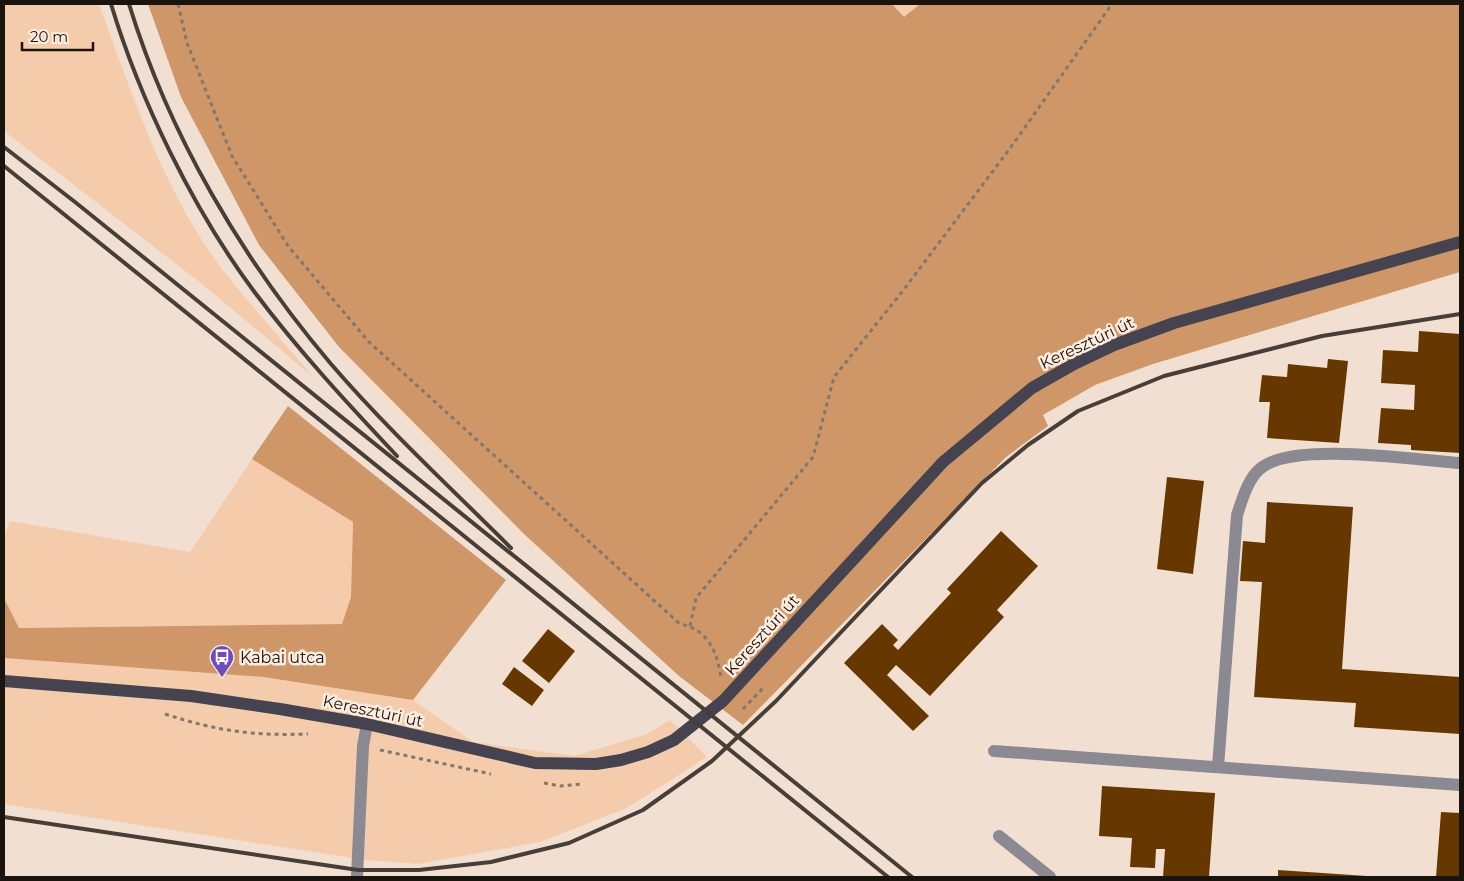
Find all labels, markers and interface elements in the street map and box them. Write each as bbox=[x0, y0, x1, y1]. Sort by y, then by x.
scale bar bbox=[22, 20, 94, 52]
text: 20 m bbox=[30, 27, 68, 46]
street label: Keresztúri út bbox=[1037, 313, 1138, 373]
street label: Keresztúri út bbox=[721, 590, 803, 679]
bus stop icon: Kabai utca bbox=[209, 644, 235, 678]
place label: Kabai utca bbox=[240, 648, 325, 667]
street label: Keresztúri út bbox=[321, 691, 425, 731]

